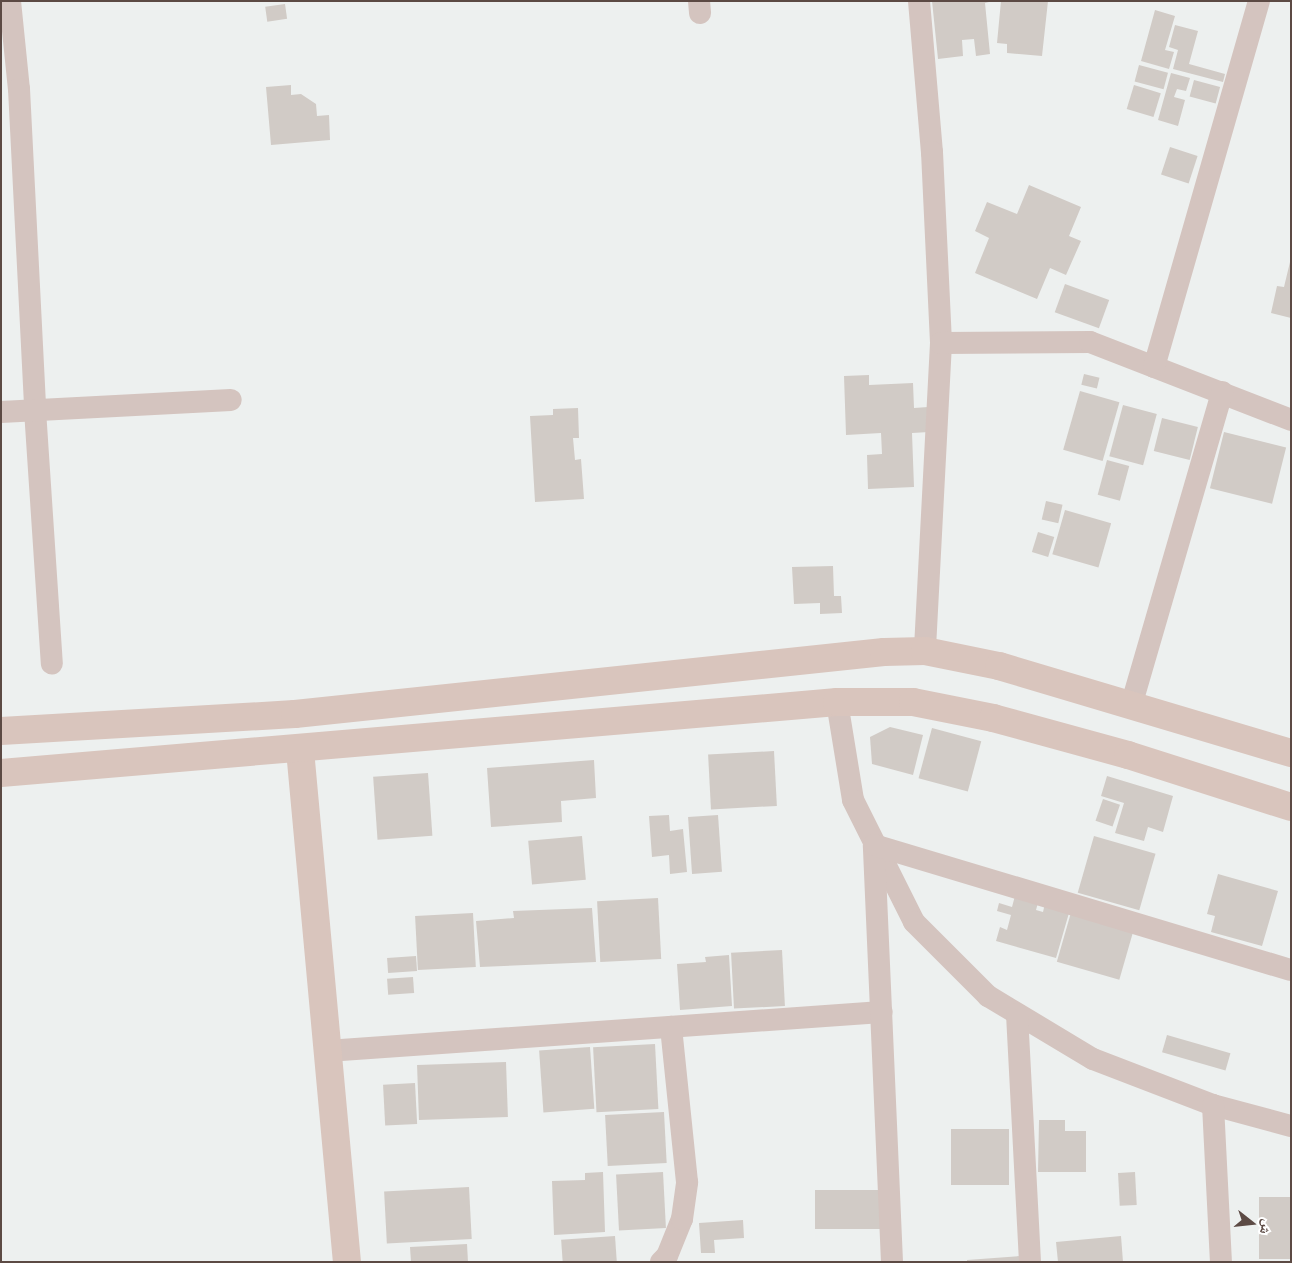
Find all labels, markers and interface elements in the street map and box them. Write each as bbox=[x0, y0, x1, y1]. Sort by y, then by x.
north arrow bbox=[1227, 1198, 1277, 1248]
text: ش bbox=[1257, 1218, 1276, 1236]

